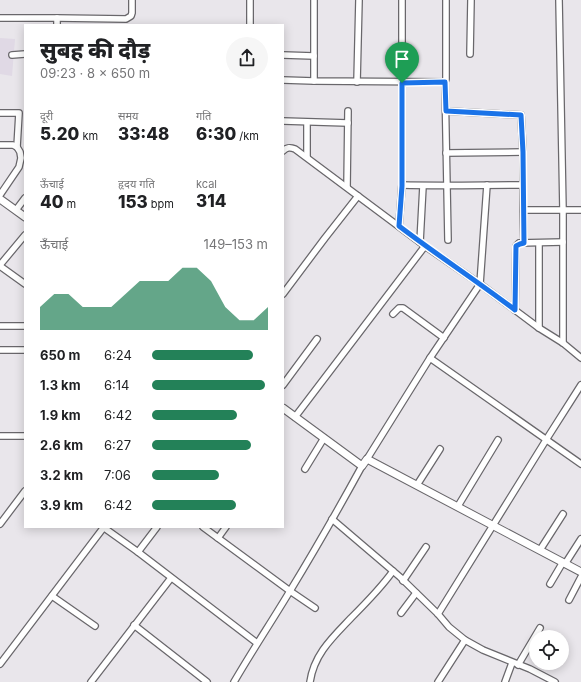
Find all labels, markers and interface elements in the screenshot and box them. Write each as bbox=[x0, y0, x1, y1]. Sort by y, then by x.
text: सुबह की दौड़ bbox=[40, 37, 150, 63]
button: share bbox=[226, 37, 268, 79]
pin bbox=[385, 42, 419, 83]
icon: arrive bbox=[391, 48, 413, 70]
text: 09:23 · 8 × 650 m bbox=[40, 65, 150, 81]
text: दूरी bbox=[40, 109, 53, 123]
text: समय bbox=[118, 109, 138, 123]
text: गति bbox=[196, 109, 211, 123]
text: 5.20 bbox=[40, 124, 79, 144]
text: 33:48 bbox=[118, 124, 169, 144]
text: 6:30 bbox=[196, 124, 236, 144]
text: km bbox=[79, 129, 98, 143]
text: /km bbox=[236, 129, 259, 143]
text: ऊँचाई bbox=[40, 177, 64, 191]
text: हृदय गति bbox=[118, 177, 155, 191]
text: kcal bbox=[196, 177, 217, 191]
text: 314 bbox=[196, 191, 226, 211]
text: 40 bbox=[40, 192, 63, 212]
text: 153 bbox=[118, 192, 148, 212]
text: m bbox=[63, 197, 76, 211]
text: bpm bbox=[148, 197, 174, 211]
text: ऊँचाई bbox=[40, 236, 68, 252]
text: 149–153 m bbox=[203, 236, 268, 252]
text: 650 m bbox=[40, 347, 80, 363]
text: 6:24 bbox=[104, 347, 132, 363]
text: 1.3 km bbox=[40, 377, 81, 393]
text: 6:14 bbox=[104, 377, 130, 393]
text: 1.9 km bbox=[40, 407, 81, 423]
text: 6:42 bbox=[104, 407, 132, 423]
text: 2.6 km bbox=[40, 437, 83, 453]
text: 6:27 bbox=[104, 437, 131, 453]
text: 3.2 km bbox=[40, 467, 83, 483]
text: 7:06 bbox=[104, 467, 131, 483]
text: 3.9 km bbox=[40, 497, 83, 513]
text: 6:42 bbox=[104, 497, 132, 513]
map controls bbox=[529, 630, 569, 670]
button: locate bbox=[529, 630, 569, 670]

